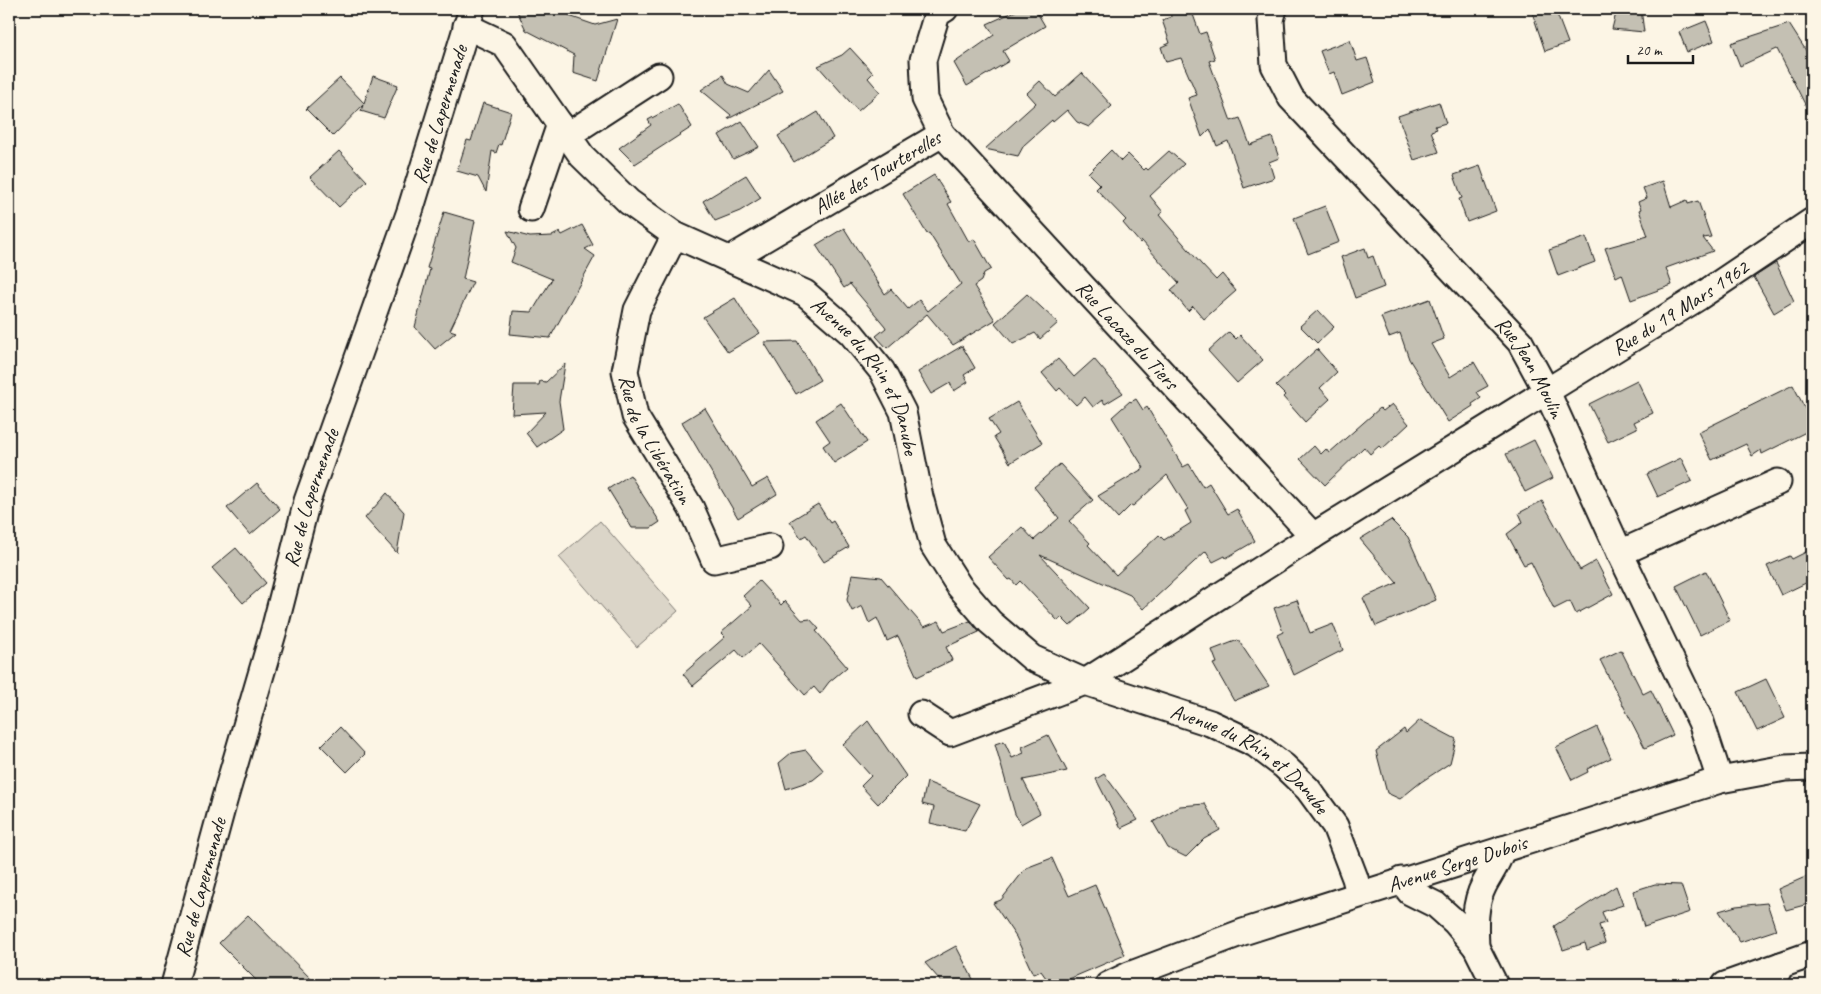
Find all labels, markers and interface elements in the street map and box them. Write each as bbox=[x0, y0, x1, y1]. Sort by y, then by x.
scale bar bbox=[1628, 32, 1694, 64]
street label: Rue de Lapermenade bbox=[406, 41, 474, 187]
text: 20 m bbox=[1636, 41, 1663, 60]
street label: Allée des Tourterelles bbox=[809, 124, 947, 220]
street label: Rue du 19 Mars 1962 bbox=[1607, 254, 1755, 361]
street label: Rue Lacaze du Tiers bbox=[1071, 275, 1186, 396]
street label: Avenue du Rhin et Danube bbox=[806, 291, 924, 458]
street label: Rue Jean Moulin bbox=[1490, 311, 1571, 424]
street label: Rue de la Libération bbox=[613, 373, 699, 510]
street label: Rue de Lapermenade bbox=[278, 424, 345, 570]
street label: Avenue du Rhin et Danube bbox=[1167, 698, 1335, 820]
street label: Rue de Lapermenade bbox=[169, 814, 232, 960]
street label: Avenue Serge Dubois bbox=[1384, 829, 1532, 898]

